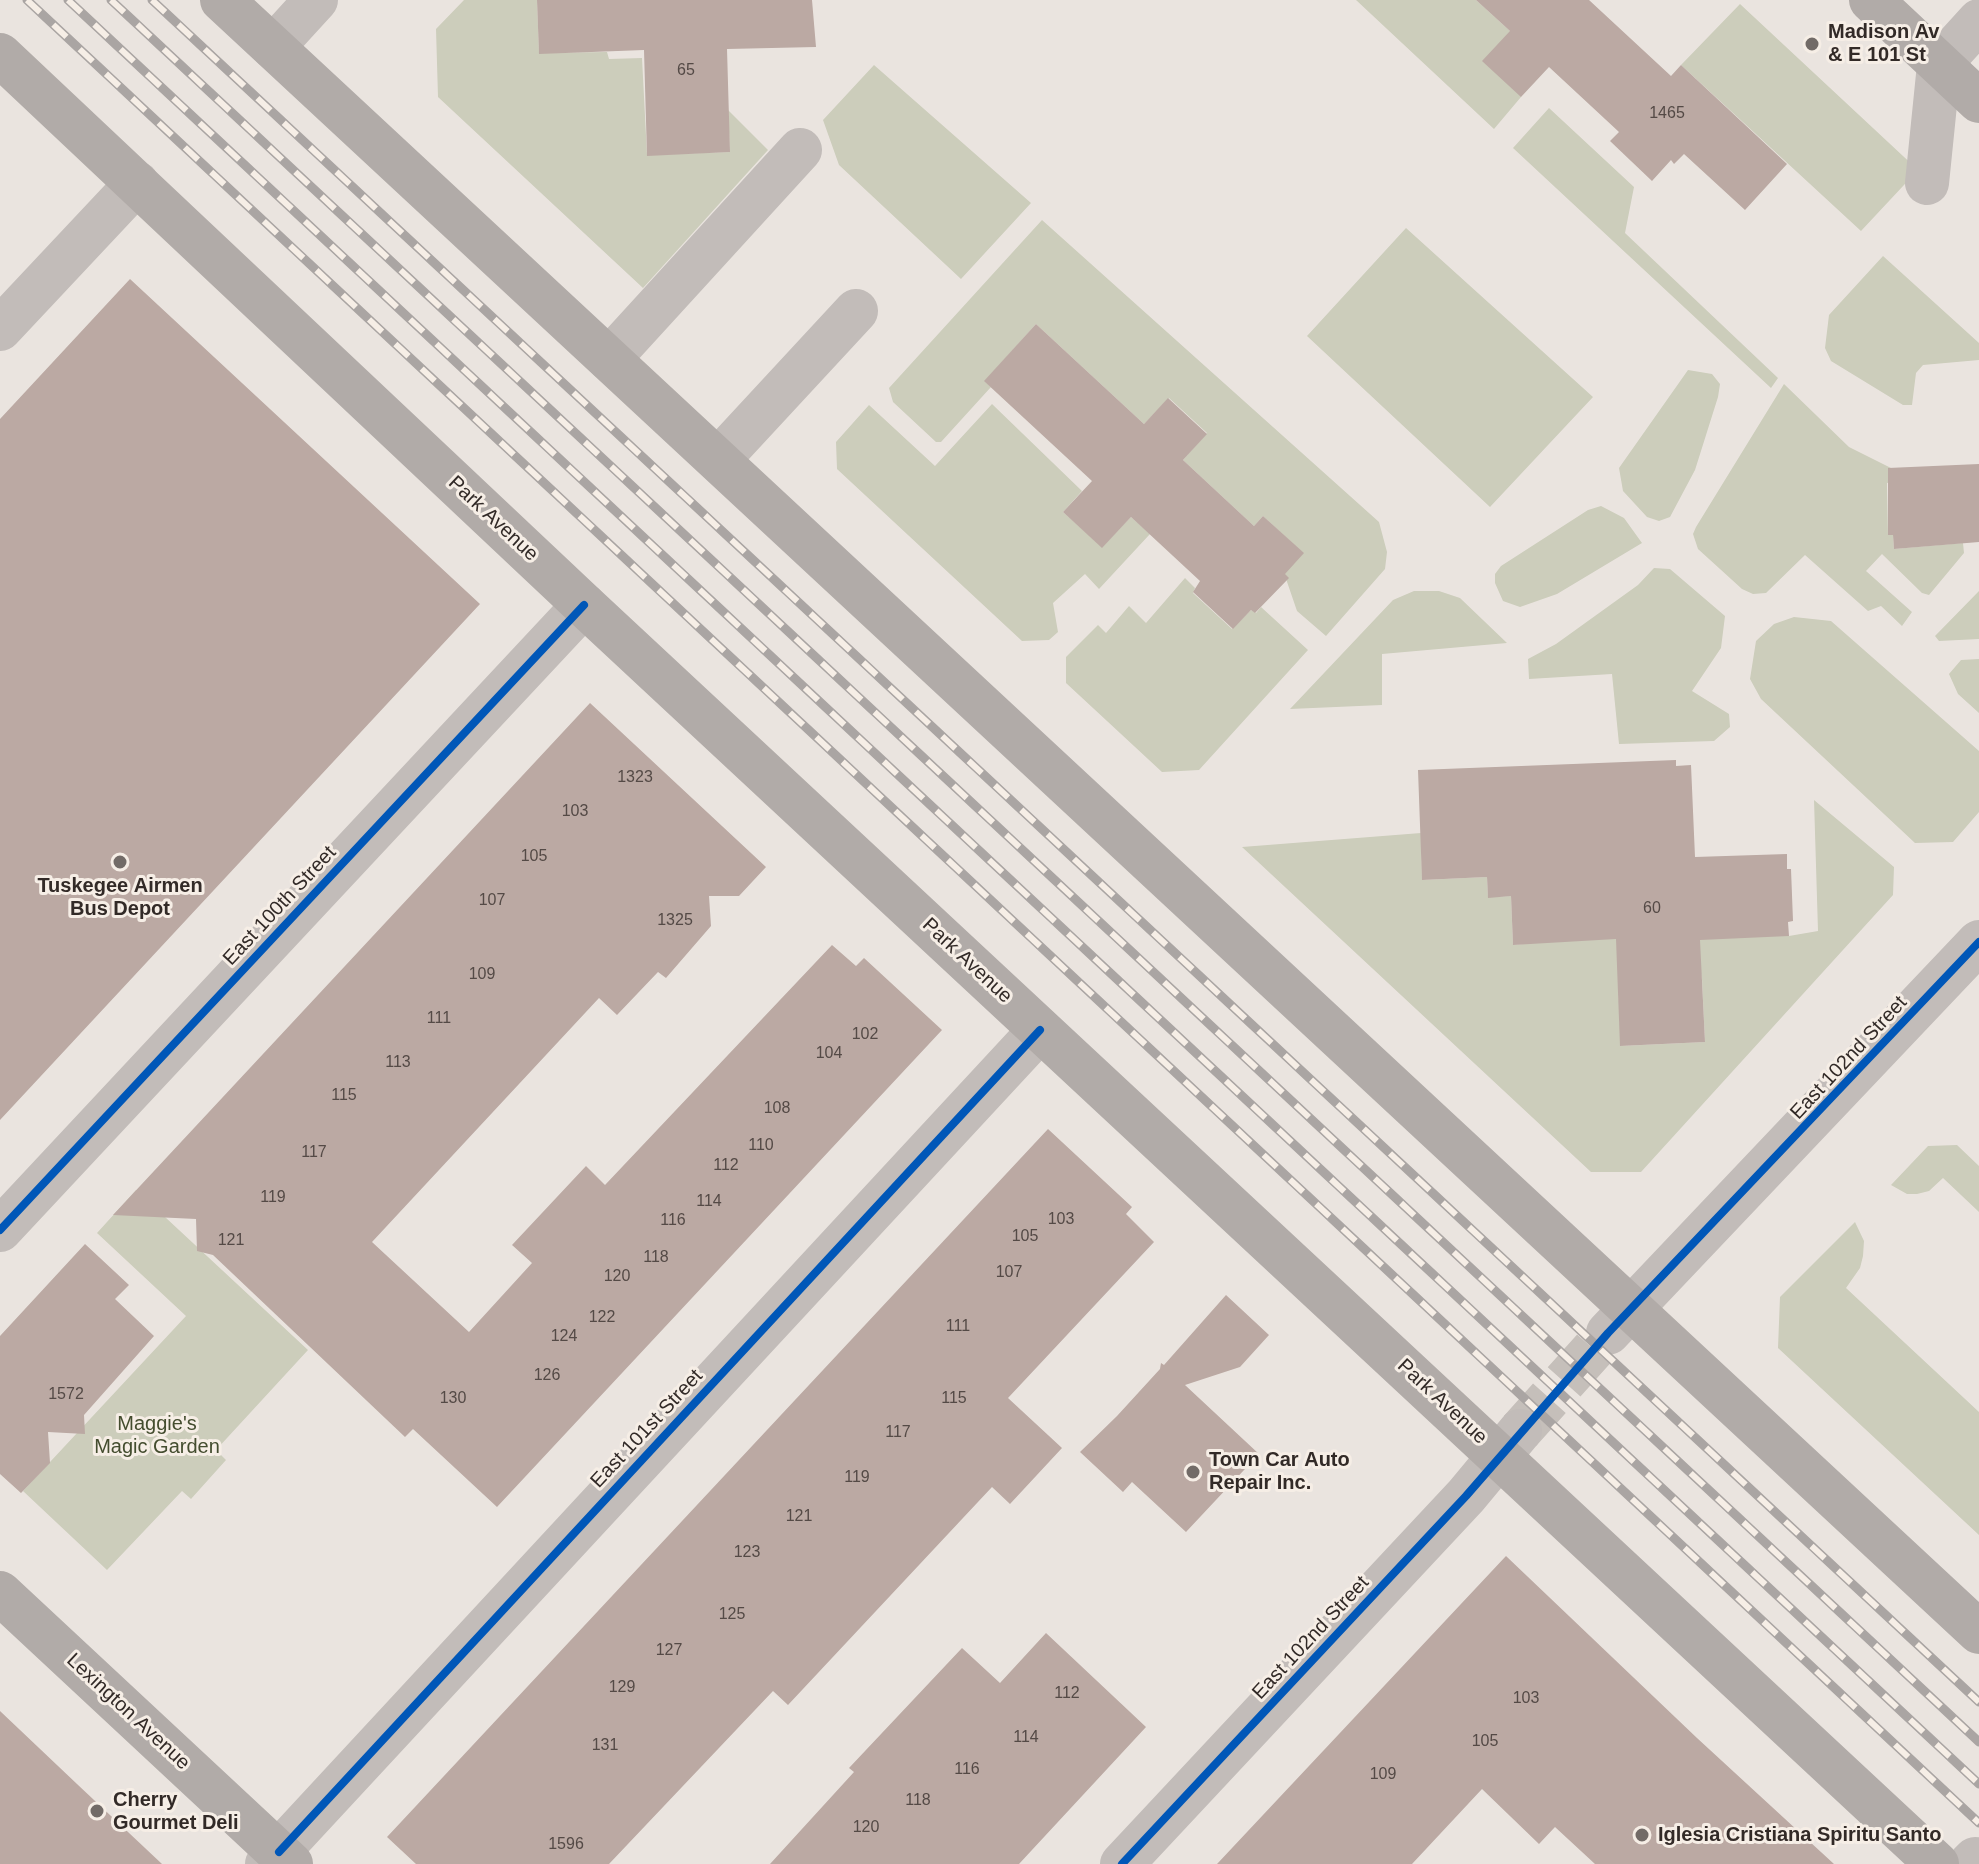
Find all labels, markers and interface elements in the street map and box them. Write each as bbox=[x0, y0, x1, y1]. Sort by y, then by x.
place label: Madison Av & E 101 St bbox=[1828, 20, 1939, 67]
marker: Madison Av & E 101 St bbox=[1803, 35, 1821, 53]
house number: 65 bbox=[677, 61, 695, 81]
house number: 1465 bbox=[1649, 104, 1685, 124]
street label: Park Avenue bbox=[443, 471, 543, 567]
house number: 1323 bbox=[617, 768, 653, 788]
house number: 103 bbox=[562, 802, 588, 822]
street label: East 100th Street bbox=[219, 841, 341, 971]
house number: 105 bbox=[521, 847, 547, 867]
marker: Tuskegee Airmen Bus Depot bbox=[111, 853, 129, 871]
place label: Tuskegee Airmen Bus Depot bbox=[37, 874, 203, 921]
house number: 107 bbox=[479, 891, 505, 911]
house number: 60 bbox=[1643, 899, 1661, 919]
house number: 1325 bbox=[657, 911, 693, 931]
street label: Park Avenue bbox=[917, 913, 1017, 1009]
house number: 109 bbox=[469, 965, 495, 985]
street label: East 102nd Street bbox=[1786, 991, 1912, 1125]
house number: 111 bbox=[427, 1009, 451, 1029]
house number: 102 bbox=[852, 1025, 878, 1045]
house number: 104 bbox=[816, 1044, 842, 1064]
house number: 113 bbox=[385, 1053, 411, 1073]
house number: 115 bbox=[331, 1086, 357, 1106]
house number: 108 bbox=[764, 1099, 790, 1119]
house number: 110 bbox=[748, 1136, 774, 1156]
house number: 117 bbox=[301, 1143, 327, 1163]
house number: 112 bbox=[713, 1156, 739, 1176]
house number: 119 bbox=[260, 1188, 286, 1208]
house number: 114 bbox=[696, 1192, 722, 1212]
house number: 103 bbox=[1048, 1210, 1074, 1230]
house number: 116 bbox=[660, 1211, 686, 1231]
house number: 105 bbox=[1012, 1227, 1038, 1247]
house number: 121 bbox=[218, 1231, 244, 1251]
house number: 118 bbox=[643, 1248, 669, 1268]
house number: 107 bbox=[996, 1263, 1022, 1283]
house number: 120 bbox=[604, 1267, 630, 1287]
house number: 122 bbox=[589, 1308, 615, 1328]
house number: 111 bbox=[946, 1317, 970, 1337]
house number: 124 bbox=[551, 1327, 577, 1347]
street label: Park Avenue bbox=[1392, 1354, 1492, 1450]
street label: East 101st Street bbox=[586, 1365, 708, 1493]
house number: 126 bbox=[534, 1366, 560, 1386]
house number: 1572 bbox=[48, 1385, 84, 1405]
house number: 130 bbox=[440, 1389, 466, 1409]
house number: 115 bbox=[941, 1389, 967, 1409]
park label: Maggie's Magic Garden bbox=[94, 1412, 220, 1459]
house number: 117 bbox=[885, 1423, 911, 1443]
place label: Town Car Auto Repair Inc. bbox=[1209, 1448, 1350, 1495]
marker: Town Car Auto Repair Inc. bbox=[1184, 1463, 1202, 1481]
house number: 119 bbox=[844, 1468, 870, 1488]
house number: 121 bbox=[786, 1507, 812, 1527]
house number: 123 bbox=[734, 1543, 760, 1563]
street label: East 102nd Street bbox=[1248, 1571, 1374, 1705]
house number: 125 bbox=[719, 1605, 745, 1625]
house number: 127 bbox=[656, 1641, 682, 1661]
street label: Lexington Avenue bbox=[61, 1649, 195, 1775]
house number: 129 bbox=[609, 1678, 635, 1698]
house number: 112 bbox=[1054, 1684, 1080, 1704]
house number: 103 bbox=[1513, 1689, 1539, 1709]
house number: 114 bbox=[1013, 1728, 1039, 1748]
house number: 105 bbox=[1472, 1732, 1498, 1752]
house number: 131 bbox=[592, 1736, 618, 1756]
house number: 116 bbox=[954, 1760, 980, 1780]
house number: 109 bbox=[1370, 1765, 1396, 1785]
place label: Cherry Gourmet Deli bbox=[113, 1788, 239, 1835]
house number: 118 bbox=[905, 1791, 931, 1811]
marker: Cherry Gourmet Deli bbox=[88, 1802, 106, 1820]
house number: 120 bbox=[853, 1818, 879, 1838]
place label: Iglesia Cristiana Spiritu Santo bbox=[1658, 1823, 1941, 1847]
marker: Iglesia Cristiana Spiritu Santo bbox=[1633, 1826, 1651, 1844]
house number: 1596 bbox=[548, 1835, 584, 1855]

